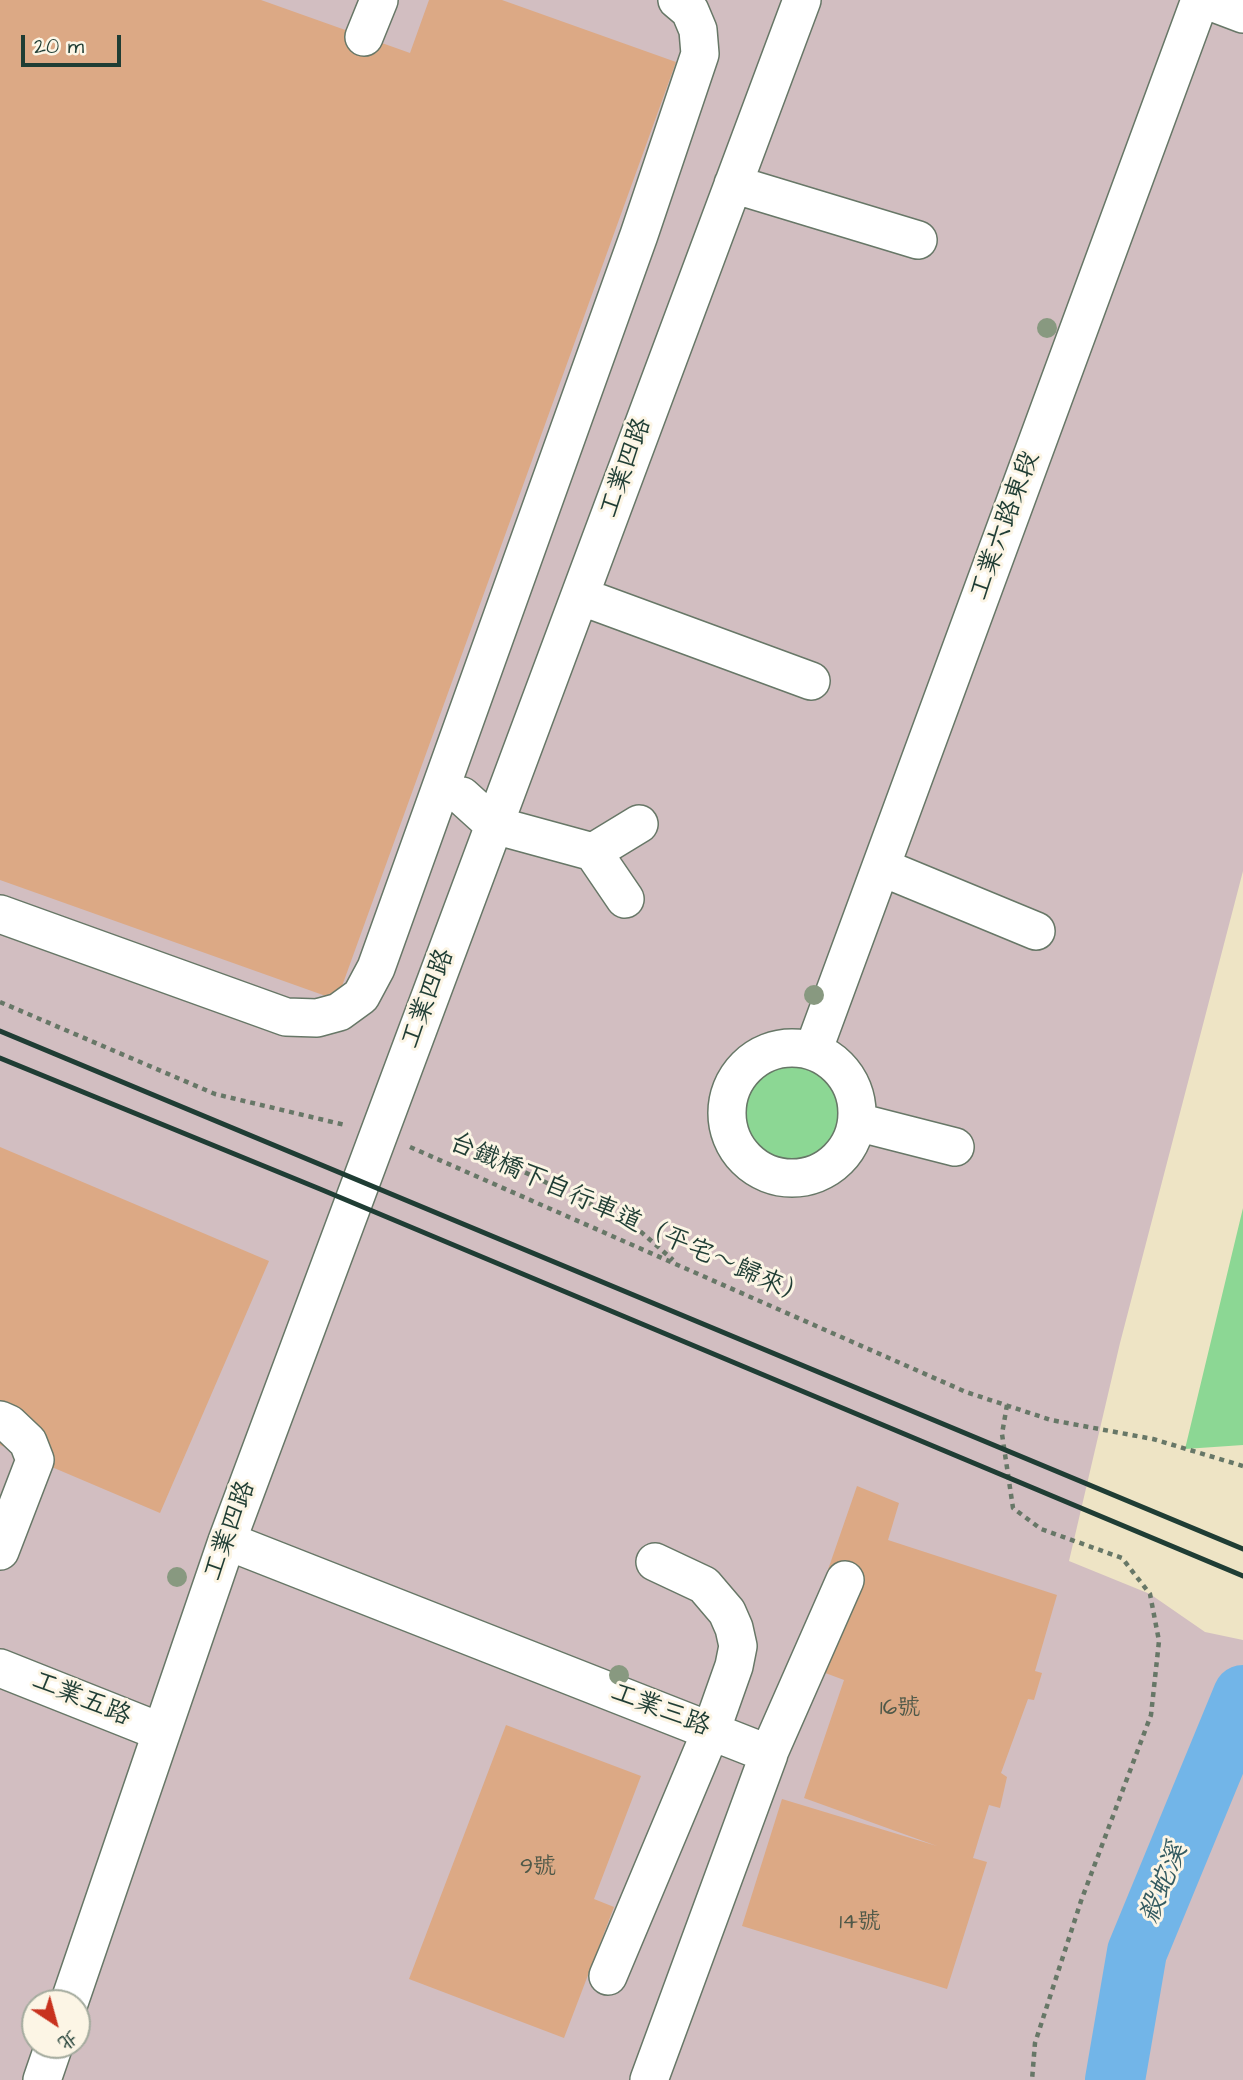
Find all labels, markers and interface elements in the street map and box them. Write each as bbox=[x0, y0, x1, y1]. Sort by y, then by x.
scale bar bbox=[24, 21, 124, 65]
text: 20 m bbox=[34, 32, 84, 61]
street label: 工業四路 bbox=[595, 414, 659, 522]
street label: 工業六路東段 bbox=[965, 447, 1047, 605]
street label: 工業四路 bbox=[396, 945, 462, 1053]
street label: 台鐵橋下自行車道（平宅～歸來） bbox=[444, 1127, 812, 1315]
street label: 工業四路 bbox=[199, 1477, 263, 1585]
street label: 工業五路 bbox=[27, 1666, 135, 1734]
street label: 工業三路 bbox=[606, 1678, 714, 1744]
house number: 16號 bbox=[880, 1695, 920, 1723]
water label: 殺蛇溪 bbox=[1134, 1839, 1196, 1929]
house number: 9號 bbox=[520, 1854, 556, 1882]
house number: 14號 bbox=[839, 1909, 881, 1937]
north arrow bbox=[21, 1989, 91, 2059]
text: 北 bbox=[52, 2023, 83, 2056]

